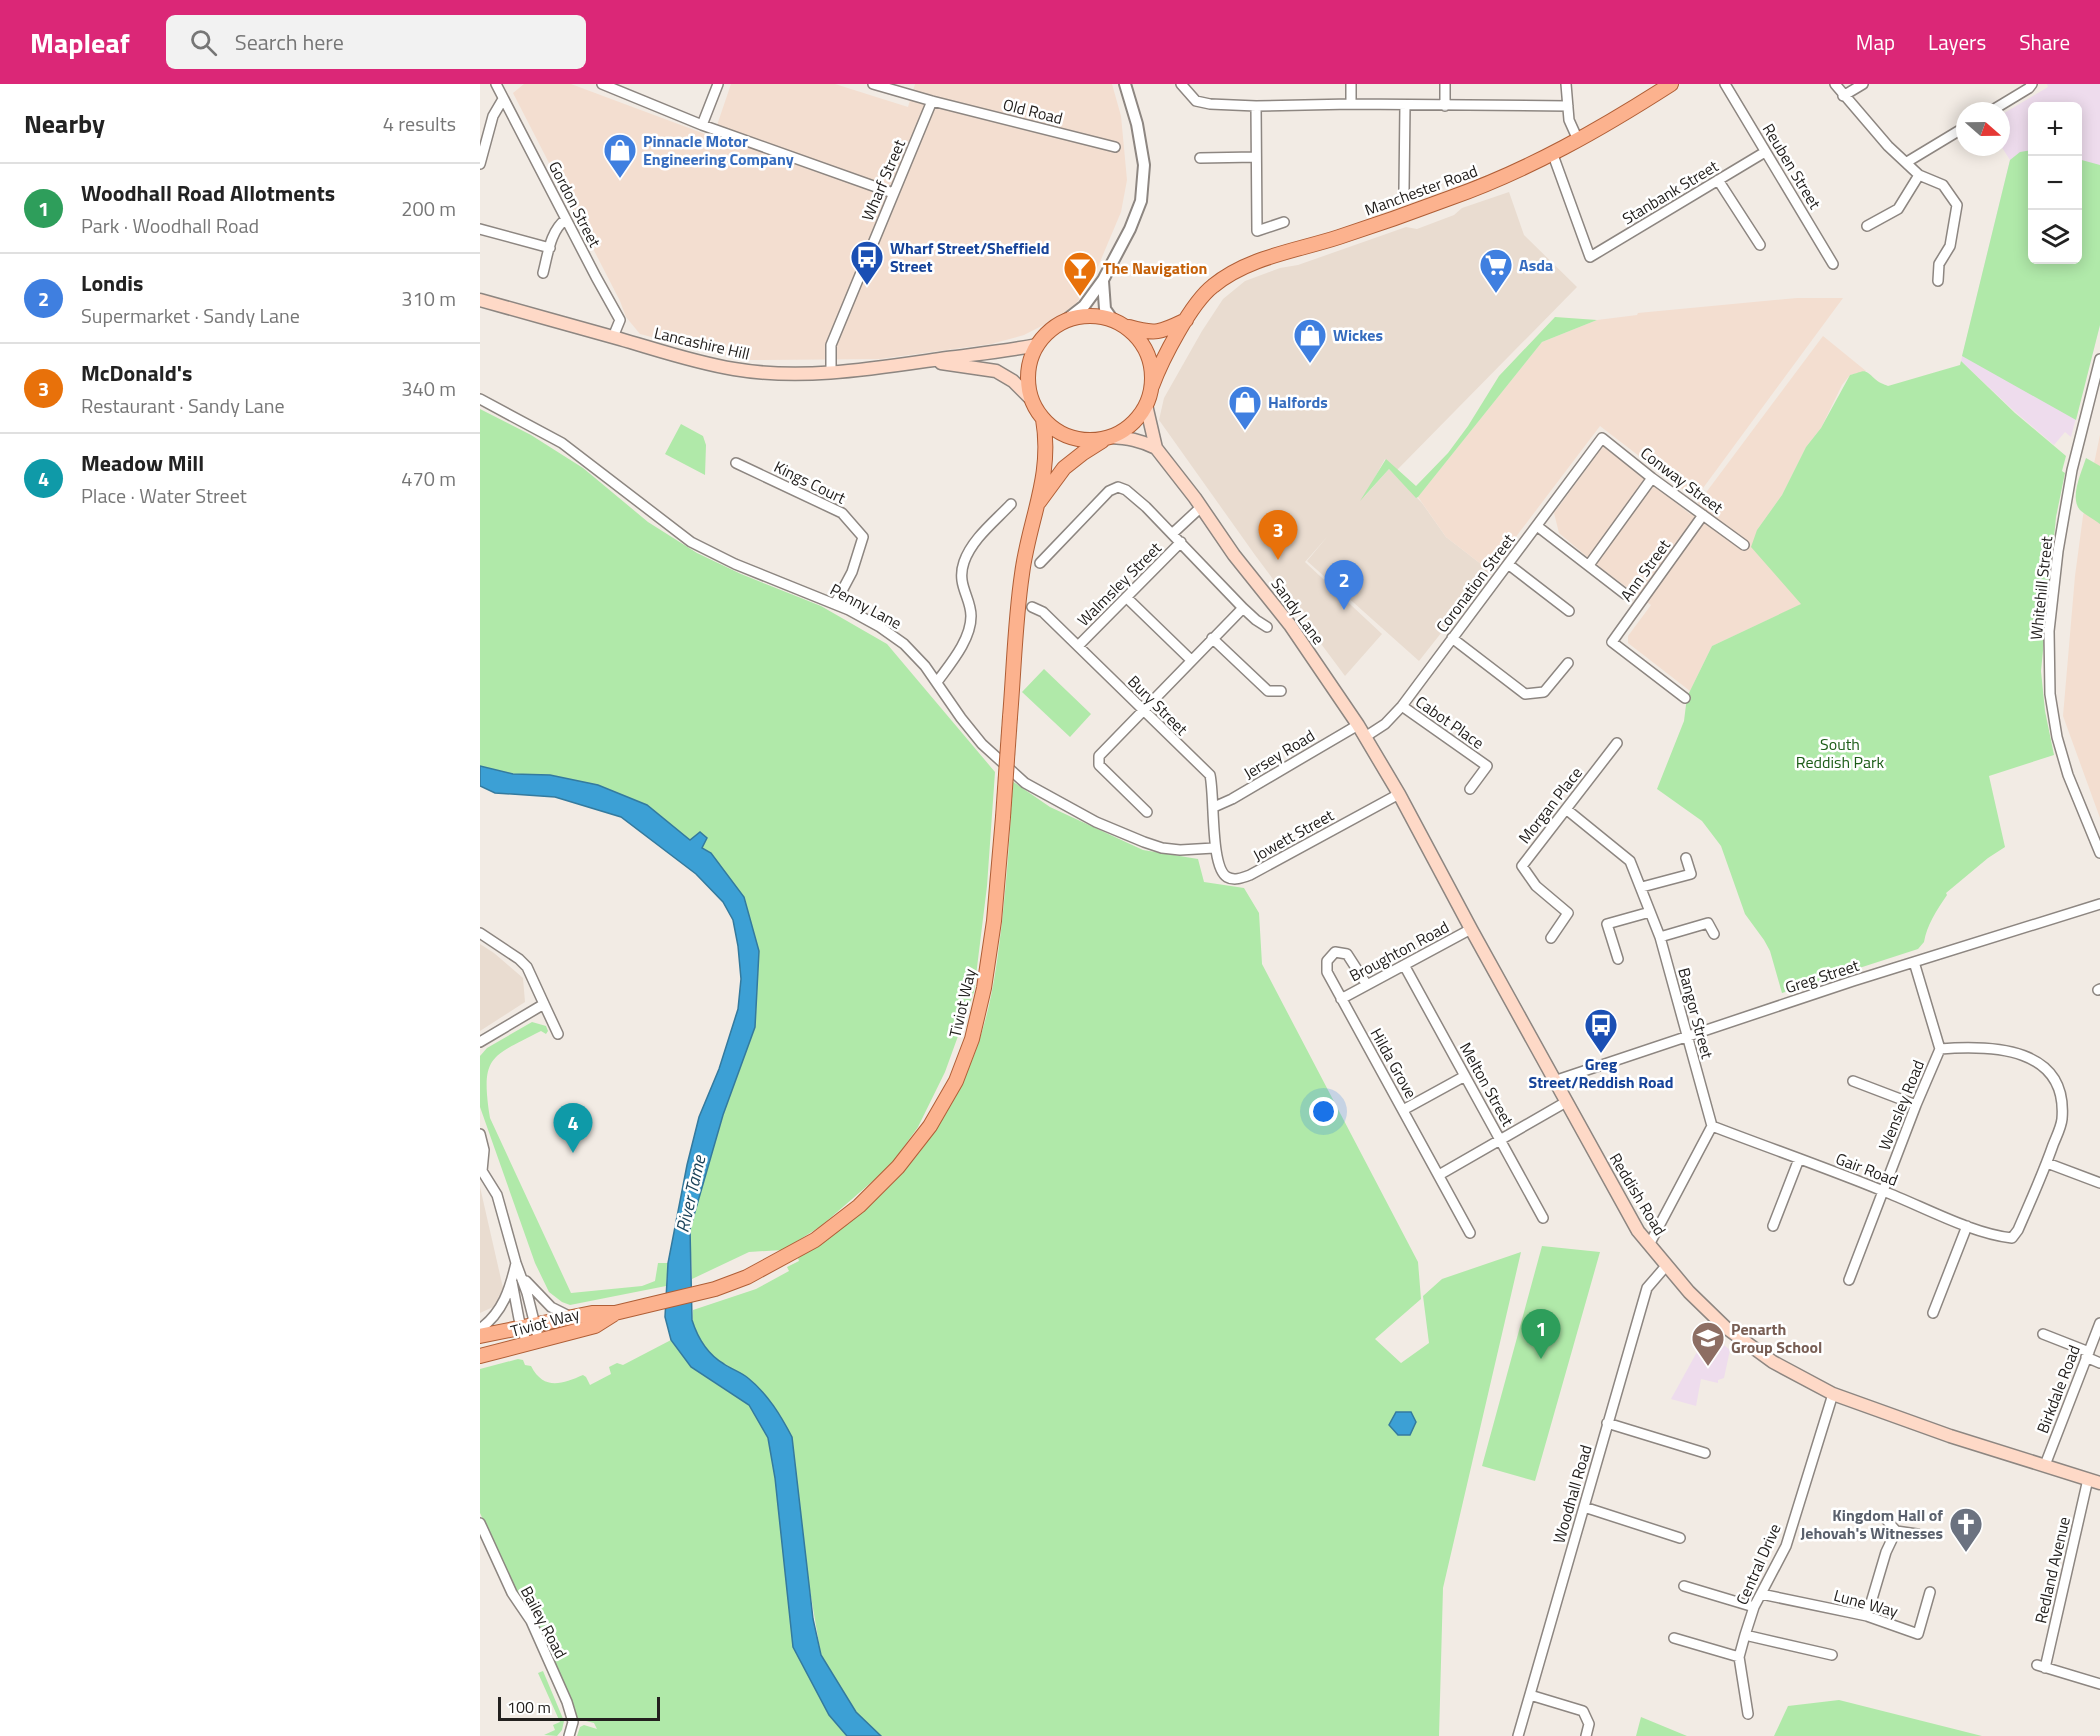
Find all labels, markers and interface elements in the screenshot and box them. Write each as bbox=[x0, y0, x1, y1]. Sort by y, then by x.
search box bbox=[166, 15, 586, 69]
text: Mapleaf bbox=[30, 21, 130, 64]
text: Search here bbox=[235, 25, 344, 59]
icon: search bbox=[187, 26, 220, 59]
text: Map bbox=[1856, 26, 1895, 58]
text: Layers bbox=[1928, 26, 1986, 58]
text: Share bbox=[2019, 26, 2070, 58]
street label: Old Road bbox=[1001, 92, 1065, 130]
north arrow bbox=[1956, 102, 2010, 156]
map controls bbox=[2028, 102, 2082, 264]
button: + bbox=[2028, 102, 2082, 156]
text: Nearby bbox=[24, 104, 105, 143]
text: 4 results bbox=[383, 108, 456, 139]
street label: Reuben Street bbox=[1757, 119, 1827, 214]
place label: Pinnacle Motor Engineering Company bbox=[643, 129, 794, 171]
shop icon: Pinnacle Motor Engineering Company bbox=[602, 132, 638, 179]
street label: Wharf Street bbox=[855, 135, 911, 224]
street label: Stanbank Street bbox=[1617, 154, 1723, 230]
button: − bbox=[2028, 156, 2082, 210]
street label: Gordon Street bbox=[543, 157, 607, 252]
street label: Manchester Road bbox=[1361, 158, 1481, 222]
text: Woodhall Road Allotments bbox=[81, 176, 335, 210]
text: 1 bbox=[38, 193, 49, 224]
text: 200 m bbox=[401, 193, 456, 224]
text: Park · Woodhall Road bbox=[81, 210, 259, 241]
button: layers bbox=[2028, 210, 2082, 264]
place label: Wharf Street/Sheffield Street bbox=[890, 236, 1050, 278]
bus stop icon: Wharf Street/Sheffield Street bbox=[849, 239, 885, 286]
supermarket icon: Asda bbox=[1478, 247, 1514, 294]
bar icon: The Navigation bbox=[1062, 250, 1098, 297]
place label: Asda bbox=[1519, 253, 1553, 277]
place label: The Navigation bbox=[1103, 256, 1207, 280]
text: Londis bbox=[81, 266, 143, 300]
text: 2 bbox=[38, 283, 49, 314]
text: 310 m bbox=[401, 283, 456, 314]
text: Supermarket · Sandy Lane bbox=[81, 300, 300, 331]
shop icon: Wickes bbox=[1292, 317, 1328, 364]
street label: Lancashire Hill bbox=[652, 320, 752, 366]
place label: Wickes bbox=[1333, 323, 1383, 347]
text: McDonald's bbox=[81, 356, 192, 390]
text: 3 bbox=[38, 373, 49, 404]
text: 340 m bbox=[401, 373, 456, 404]
shop icon: Halfords bbox=[1227, 384, 1263, 431]
text: Restaurant · Sandy Lane bbox=[81, 390, 285, 421]
place label: Halfords bbox=[1268, 390, 1328, 414]
street label: Conway Street bbox=[1636, 441, 1729, 519]
text: Meadow Mill bbox=[81, 446, 204, 480]
street label: Kings Court bbox=[770, 454, 850, 510]
text: 4 bbox=[38, 463, 49, 494]
text: 470 m bbox=[401, 463, 456, 494]
text: Place · Water Street bbox=[81, 480, 247, 511]
pin: 3 bbox=[1258, 510, 1298, 560]
street label: Coronation Street bbox=[1430, 528, 1520, 637]
street label: Ann Street bbox=[1614, 534, 1676, 606]
street label: Whitehill Street bbox=[2024, 535, 2058, 641]
street label: Walmsley Street bbox=[1071, 536, 1167, 632]
pin: 2 bbox=[1324, 560, 1364, 610]
street label: Sandy Lane bbox=[1266, 573, 1330, 649]
street label: Penny Lane bbox=[826, 577, 906, 635]
street label: Bury Street bbox=[1123, 670, 1194, 741]
street label: Cabot Place bbox=[1411, 690, 1489, 754]
street label: Jersey Road bbox=[1239, 723, 1319, 785]
park label: South Reddish Park bbox=[1796, 732, 1885, 774]
street label: Morgan Place bbox=[1512, 761, 1588, 849]
street label: Jowett Street bbox=[1248, 803, 1338, 867]
street label: Broughton Road bbox=[1345, 915, 1453, 987]
street label: Greg Street bbox=[1782, 953, 1862, 999]
street label: Bangor Street bbox=[1672, 965, 1720, 1062]
street label: Tiviot Way bbox=[942, 966, 982, 1040]
bus stop icon: Greg Street/Reddish Road bbox=[1583, 1007, 1619, 1054]
street label: Hilda Grove bbox=[1365, 1023, 1423, 1103]
street label: Melton Street bbox=[1454, 1038, 1520, 1131]
place label: Greg Street/Reddish Road bbox=[1529, 1052, 1673, 1094]
street label: Wensley Road bbox=[1872, 1056, 1930, 1154]
your location bbox=[1309, 1097, 1338, 1126]
pin: 4 bbox=[554, 1104, 592, 1153]
street label: Gair Road bbox=[1832, 1146, 1902, 1192]
street label: Reddish Road bbox=[1604, 1148, 1672, 1240]
water label: River Tame bbox=[669, 1151, 713, 1235]
street label: Tiviot Way bbox=[508, 1301, 582, 1343]
pin: 1 bbox=[1522, 1310, 1560, 1359]
place label: Penarth Group School bbox=[1731, 1317, 1822, 1359]
school or university icon: Penarth Group School bbox=[1690, 1320, 1726, 1367]
street label: Birkdale Road bbox=[2030, 1341, 2086, 1437]
street label: Woodhall Road bbox=[1546, 1442, 1598, 1546]
place label: Kingdom Hall of Jehovah's Witnesses bbox=[1801, 1503, 1943, 1545]
church icon: Kingdom Hall of Jehovah's Witnesses bbox=[1948, 1506, 1984, 1553]
street label: Redland Avenue bbox=[2028, 1514, 2076, 1626]
street label: Central Drive bbox=[1729, 1520, 1787, 1608]
street label: Bailey Road bbox=[515, 1582, 573, 1662]
street label: Lune Way bbox=[1831, 1583, 1901, 1623]
scale bar bbox=[498, 1694, 660, 1722]
text: 100 m bbox=[507, 1695, 551, 1719]

